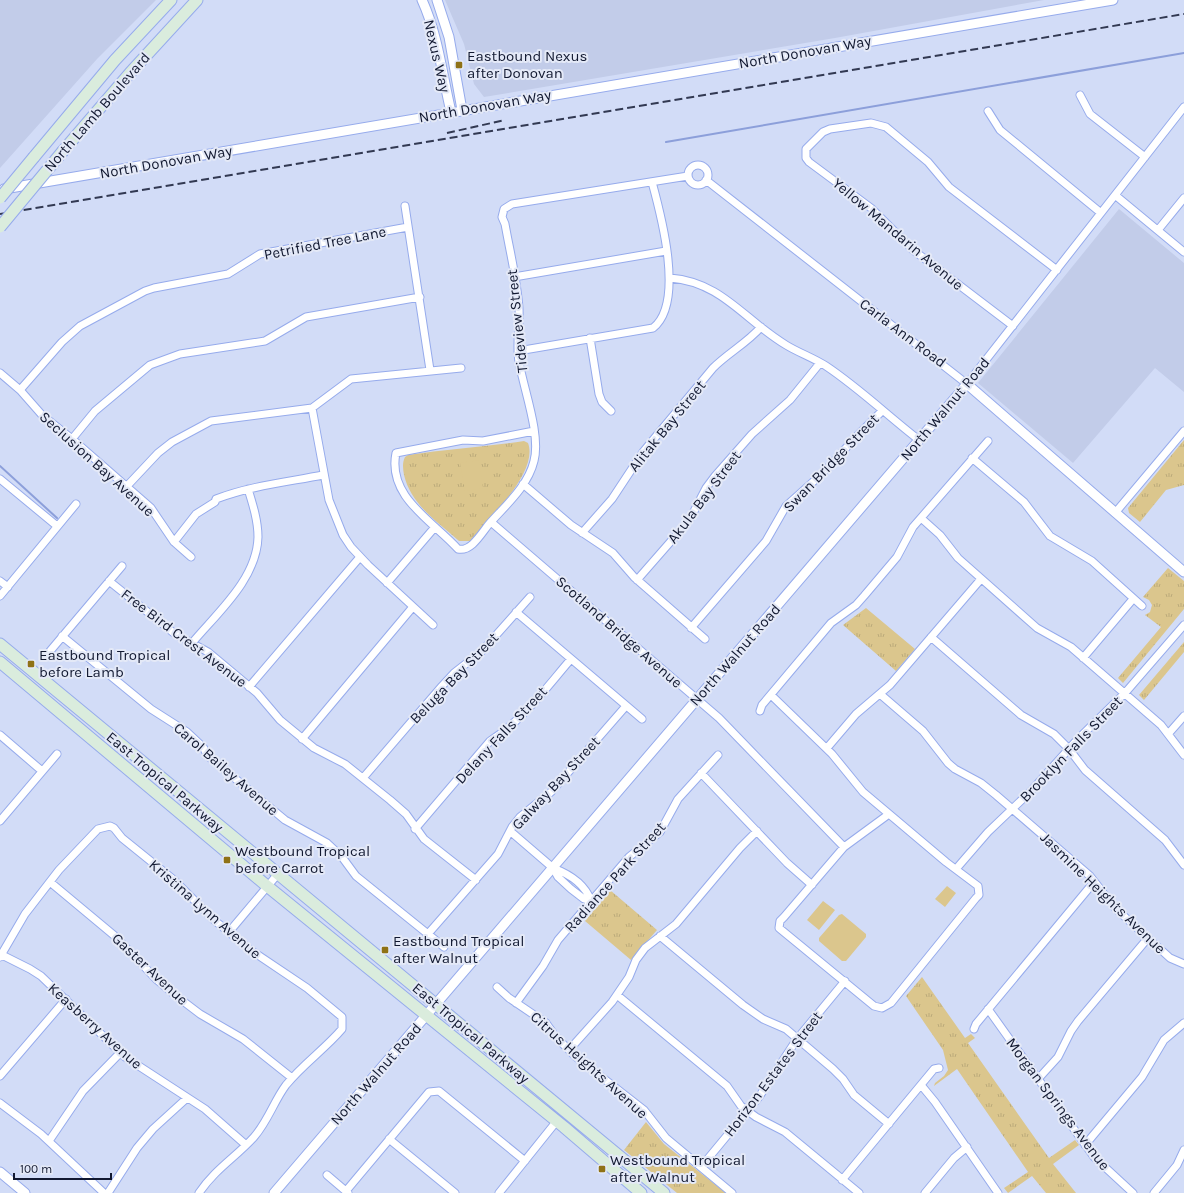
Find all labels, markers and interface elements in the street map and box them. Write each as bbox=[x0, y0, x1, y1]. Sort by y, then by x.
street label: Nexus Way bbox=[420, 18, 454, 94]
street label: North Donovan Way bbox=[737, 31, 873, 73]
place label: Eastbound Nexus after Donovan bbox=[467, 47, 587, 82]
street label: North Lamb Boulevard bbox=[40, 49, 154, 175]
marker: Eastbound Nexus after Donovan bbox=[454, 60, 464, 70]
street label: North Donovan Way bbox=[417, 85, 553, 127]
street label: North Donovan Way bbox=[98, 141, 234, 183]
street label: Yellow Mandarin Avenue bbox=[829, 174, 967, 294]
street label: Petrified Tree Lane bbox=[262, 222, 388, 264]
street label: Tideview Street bbox=[503, 268, 531, 374]
street label: Carla Ann Road bbox=[856, 295, 950, 371]
street label: North Walnut Road bbox=[897, 354, 993, 464]
street label: Alitak Bay Street bbox=[625, 376, 710, 475]
street label: Seclusion Bay Avenue bbox=[36, 408, 158, 520]
street label: Swan Bridge Street bbox=[779, 410, 883, 516]
street label: Akula Bay Street bbox=[663, 447, 745, 547]
street label: Scotland Bridge Avenue bbox=[552, 572, 686, 692]
street label: Free Bird Crest Avenue bbox=[118, 585, 250, 691]
street label: North Walnut Road bbox=[686, 600, 784, 710]
street label: Beluga Bay Street bbox=[406, 628, 502, 727]
place label: Eastbound Tropical before Lamb bbox=[39, 646, 170, 681]
marker: Eastbound Tropical before Lamb bbox=[26, 659, 36, 669]
street label: Delany Falls Street bbox=[451, 682, 551, 787]
street label: Brooklyn Falls Street bbox=[1016, 692, 1126, 806]
street label: Carol Bailey Avenue bbox=[170, 719, 282, 819]
street label: East Tropical Parkway bbox=[103, 728, 227, 836]
street label: Galway Bay Street bbox=[508, 732, 604, 833]
street label: Radiance Park Street bbox=[561, 818, 670, 936]
street label: Jasmine Heights Avenue bbox=[1037, 828, 1169, 958]
place label: Westbound Tropical before Carrot bbox=[235, 842, 370, 877]
street label: Kristina Lynn Avenue bbox=[145, 855, 265, 963]
marker: Westbound Tropical before Carrot bbox=[222, 855, 232, 865]
street label: Gaster Avenue bbox=[108, 929, 192, 1009]
place label: Eastbound Tropical after Walnut bbox=[393, 932, 524, 967]
marker: Eastbound Tropical after Walnut bbox=[380, 945, 390, 955]
street label: Keasberry Avenue bbox=[44, 979, 146, 1073]
street label: East Tropical Parkway bbox=[409, 979, 533, 1087]
street label: Citrus Heights Avenue bbox=[527, 1008, 651, 1122]
street label: Horizon Estates Street bbox=[720, 1008, 826, 1140]
street label: North Walnut Road bbox=[327, 1019, 425, 1129]
street label: Morgan Springs Avenue bbox=[1002, 1034, 1114, 1174]
place label: Westbound Tropical after Walnut bbox=[610, 1151, 745, 1186]
scale bar bbox=[14, 1155, 111, 1181]
text: 100 m bbox=[20, 1162, 52, 1176]
marker: Westbound Tropical after Walnut bbox=[597, 1164, 607, 1174]

